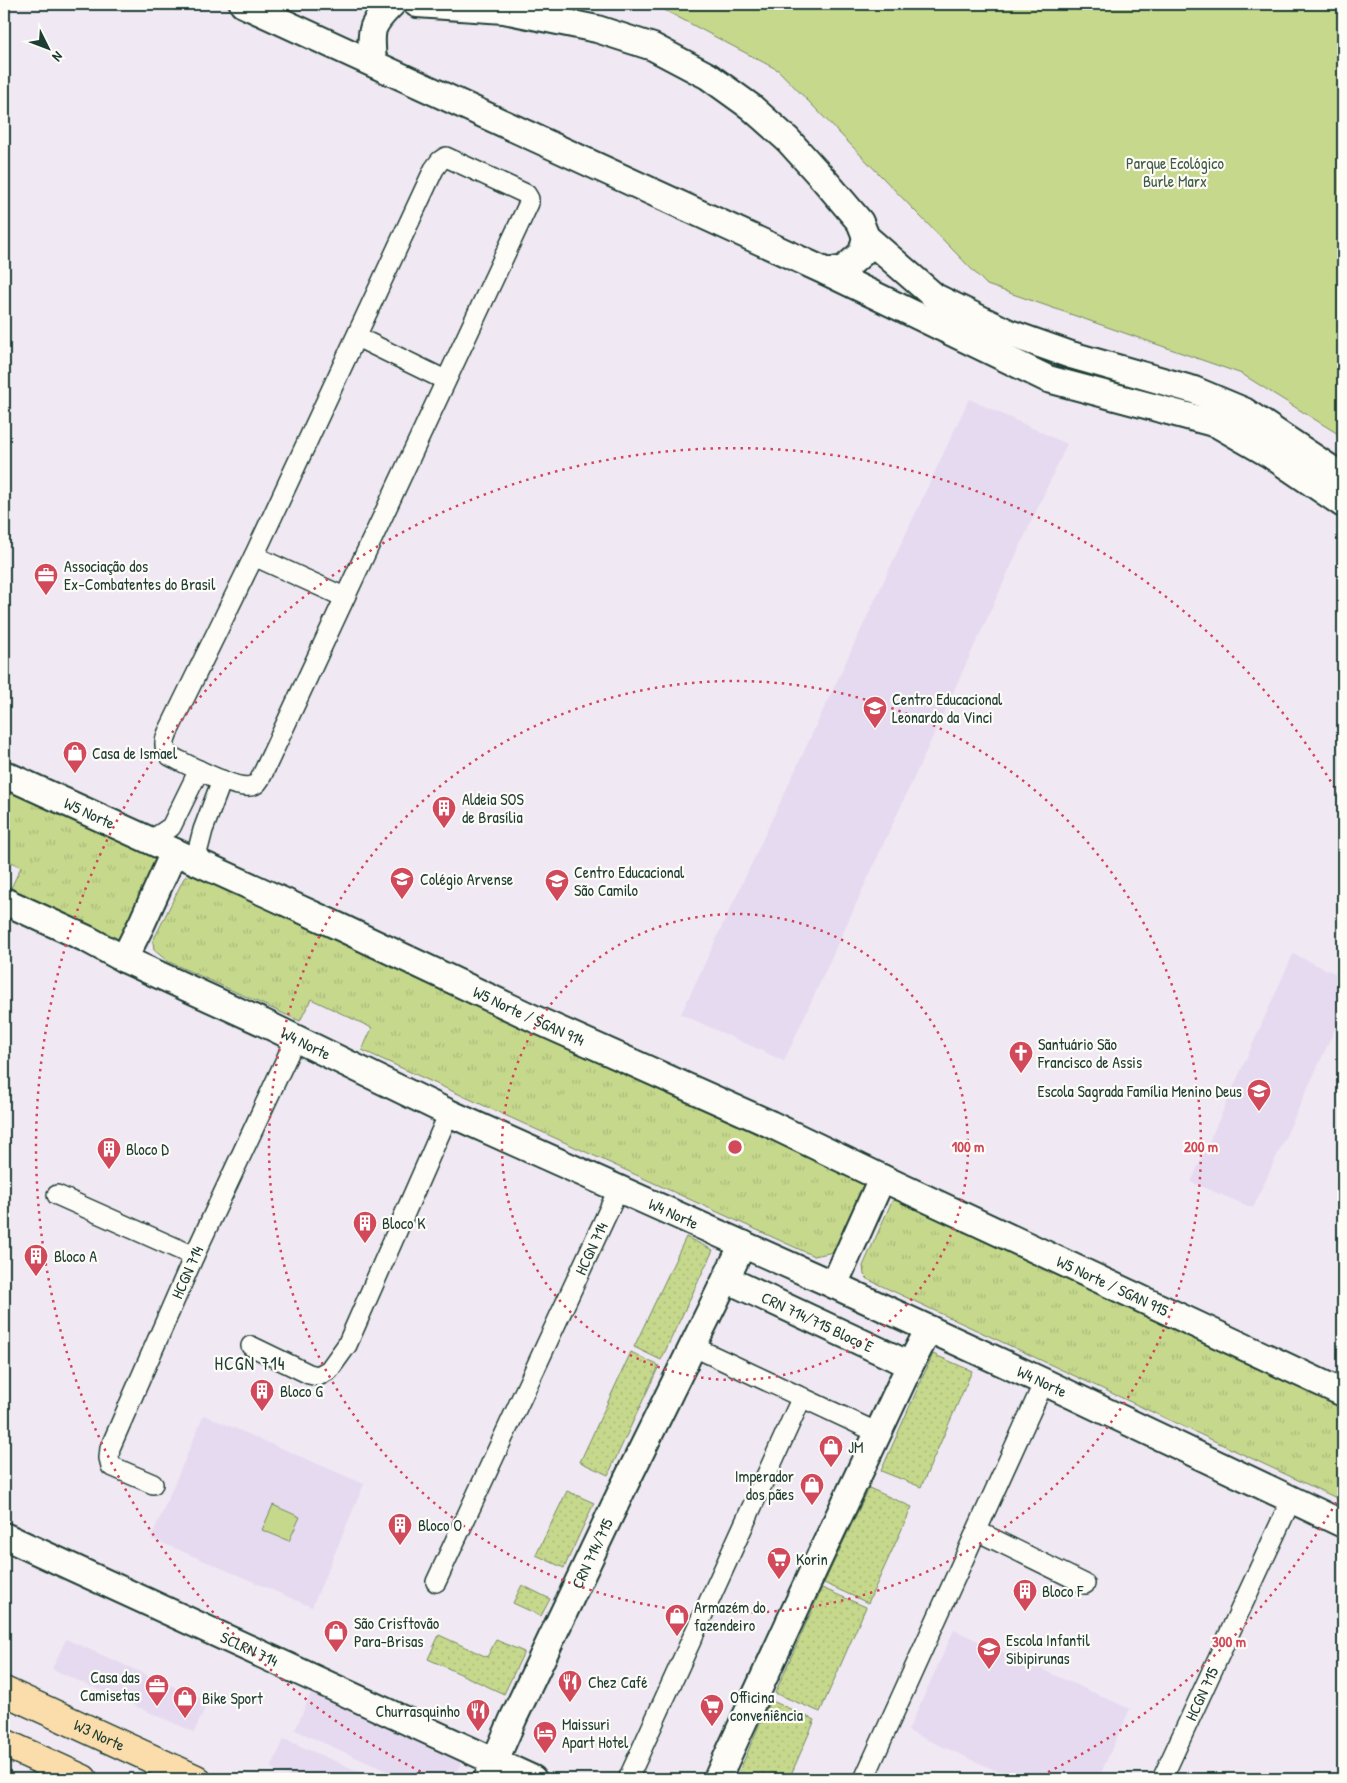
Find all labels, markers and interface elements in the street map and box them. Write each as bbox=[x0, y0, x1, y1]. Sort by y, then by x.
north arrow bbox=[22, 22, 72, 72]
text: N bbox=[48, 48, 68, 67]
park label: Parque Ecológico Burle Marx bbox=[1126, 152, 1224, 192]
place label: Associação dos Ex-Combatentes do Brasil bbox=[64, 555, 216, 595]
office icon: Associação dos Ex-Combatentes do Brasil bbox=[33, 562, 59, 596]
place label: Centro Educacional Leonardo da Vinci bbox=[892, 688, 1003, 728]
school or university icon: Centro Educacional Leonardo da Vinci bbox=[862, 695, 888, 729]
shop icon: Casa de Ismael bbox=[62, 740, 88, 774]
place label: Casa de Ismael bbox=[92, 742, 178, 764]
place label: Aldeia SOS de Brasília bbox=[462, 788, 524, 828]
street label: W5 Norte bbox=[61, 792, 119, 834]
building icon: Aldeia SOS de Brasília bbox=[431, 795, 457, 829]
place label: Centro Educacional São Camilo bbox=[574, 861, 685, 901]
school or university icon: Colégio Arvense bbox=[389, 866, 415, 900]
place label: Colégio Arvense bbox=[420, 868, 514, 890]
school or university icon: Centro Educacional São Camilo bbox=[544, 868, 570, 902]
street label: W5 Norte / SGAN 914 bbox=[470, 981, 588, 1051]
street label: W4 Norte bbox=[278, 1022, 335, 1065]
place label: Santuário São Francisco de Assis bbox=[1037, 1033, 1142, 1073]
church icon: Santuário São Francisco de Assis bbox=[1008, 1040, 1034, 1074]
school or university icon: Escola Sagrada Família Menino Deus bbox=[1246, 1078, 1272, 1112]
place label: Escola Sagrada Família Menino Deus bbox=[1037, 1080, 1242, 1102]
building icon: Bloco D bbox=[96, 1136, 122, 1170]
text: 100 m bbox=[952, 1136, 984, 1157]
text: 200 m bbox=[1184, 1136, 1218, 1157]
place label: Bloco D bbox=[126, 1138, 169, 1160]
centre of rings bbox=[726, 1138, 744, 1156]
street label: W4 Norte bbox=[645, 1193, 703, 1234]
building icon: Bloco K bbox=[352, 1210, 378, 1244]
place label: Bloco K bbox=[382, 1212, 426, 1234]
street label: HCGN 714 bbox=[569, 1218, 613, 1278]
street label: HCGN 714 bbox=[166, 1242, 208, 1302]
building icon: Bloco A bbox=[23, 1243, 49, 1277]
place label: Bloco A bbox=[54, 1245, 97, 1267]
street label: W5 Norte / SGAN 915 bbox=[1053, 1250, 1172, 1321]
street label: CRN 714/715 Bloco E bbox=[758, 1286, 877, 1357]
district label: HCGN 714 bbox=[215, 1351, 285, 1376]
street label: W4 Norte bbox=[1014, 1360, 1071, 1403]
building icon: Bloco G bbox=[249, 1378, 275, 1412]
place label: Bloco G bbox=[280, 1380, 323, 1402]
shop icon: JM bbox=[818, 1434, 844, 1468]
place label: JM bbox=[848, 1436, 863, 1458]
place label: Imperador dos pães bbox=[735, 1465, 794, 1505]
shop icon: Imperador dos pães bbox=[799, 1472, 825, 1506]
building icon: Bloco O bbox=[387, 1512, 413, 1546]
place label: Bloco O bbox=[418, 1514, 462, 1536]
street label: CRN 714/715 bbox=[566, 1514, 618, 1592]
supermarket icon: Korin bbox=[766, 1546, 792, 1580]
place label: Korin bbox=[796, 1548, 828, 1570]
building icon: Bloco F bbox=[1012, 1578, 1038, 1612]
place label: Bloco F bbox=[1042, 1580, 1084, 1602]
place label: Armazém do fazendeiro bbox=[694, 1596, 766, 1636]
shop icon: Armazém do fazendeiro bbox=[664, 1603, 690, 1637]
place label: São Crisftovão Para-Brisas bbox=[354, 1612, 440, 1652]
shop icon: São Crisftovão Para-Brisas bbox=[323, 1619, 349, 1653]
street label: SCLRN 714 bbox=[217, 1626, 282, 1671]
place label: Escola Infantil Sibipirunas bbox=[1006, 1629, 1090, 1669]
text: 300 m bbox=[1212, 1631, 1246, 1652]
school or university icon: Escola Infantil Sibipirunas bbox=[976, 1636, 1002, 1670]
street label: HCGN 715 bbox=[1180, 1663, 1223, 1724]
place label: Casa das Camisetas bbox=[80, 1666, 140, 1706]
restaurant icon: Chez Café bbox=[557, 1669, 583, 1703]
place label: Chez Café bbox=[588, 1671, 648, 1693]
office icon: Casa das Camisetas bbox=[144, 1673, 170, 1707]
shop icon: Bike Sport bbox=[172, 1685, 198, 1719]
place label: Officina conveniência bbox=[730, 1686, 803, 1726]
place label: Bike Sport bbox=[202, 1687, 263, 1709]
supermarket icon: Officina conveniência bbox=[699, 1693, 725, 1727]
restaurant icon: Churrasquinho bbox=[465, 1698, 491, 1732]
place label: Churrasquinho bbox=[376, 1700, 461, 1722]
place label: Maissuri Apart Hotel bbox=[562, 1713, 629, 1753]
street label: W3 Norte bbox=[70, 1714, 129, 1756]
hotel icon: Maissuri Apart Hotel bbox=[532, 1720, 558, 1754]

